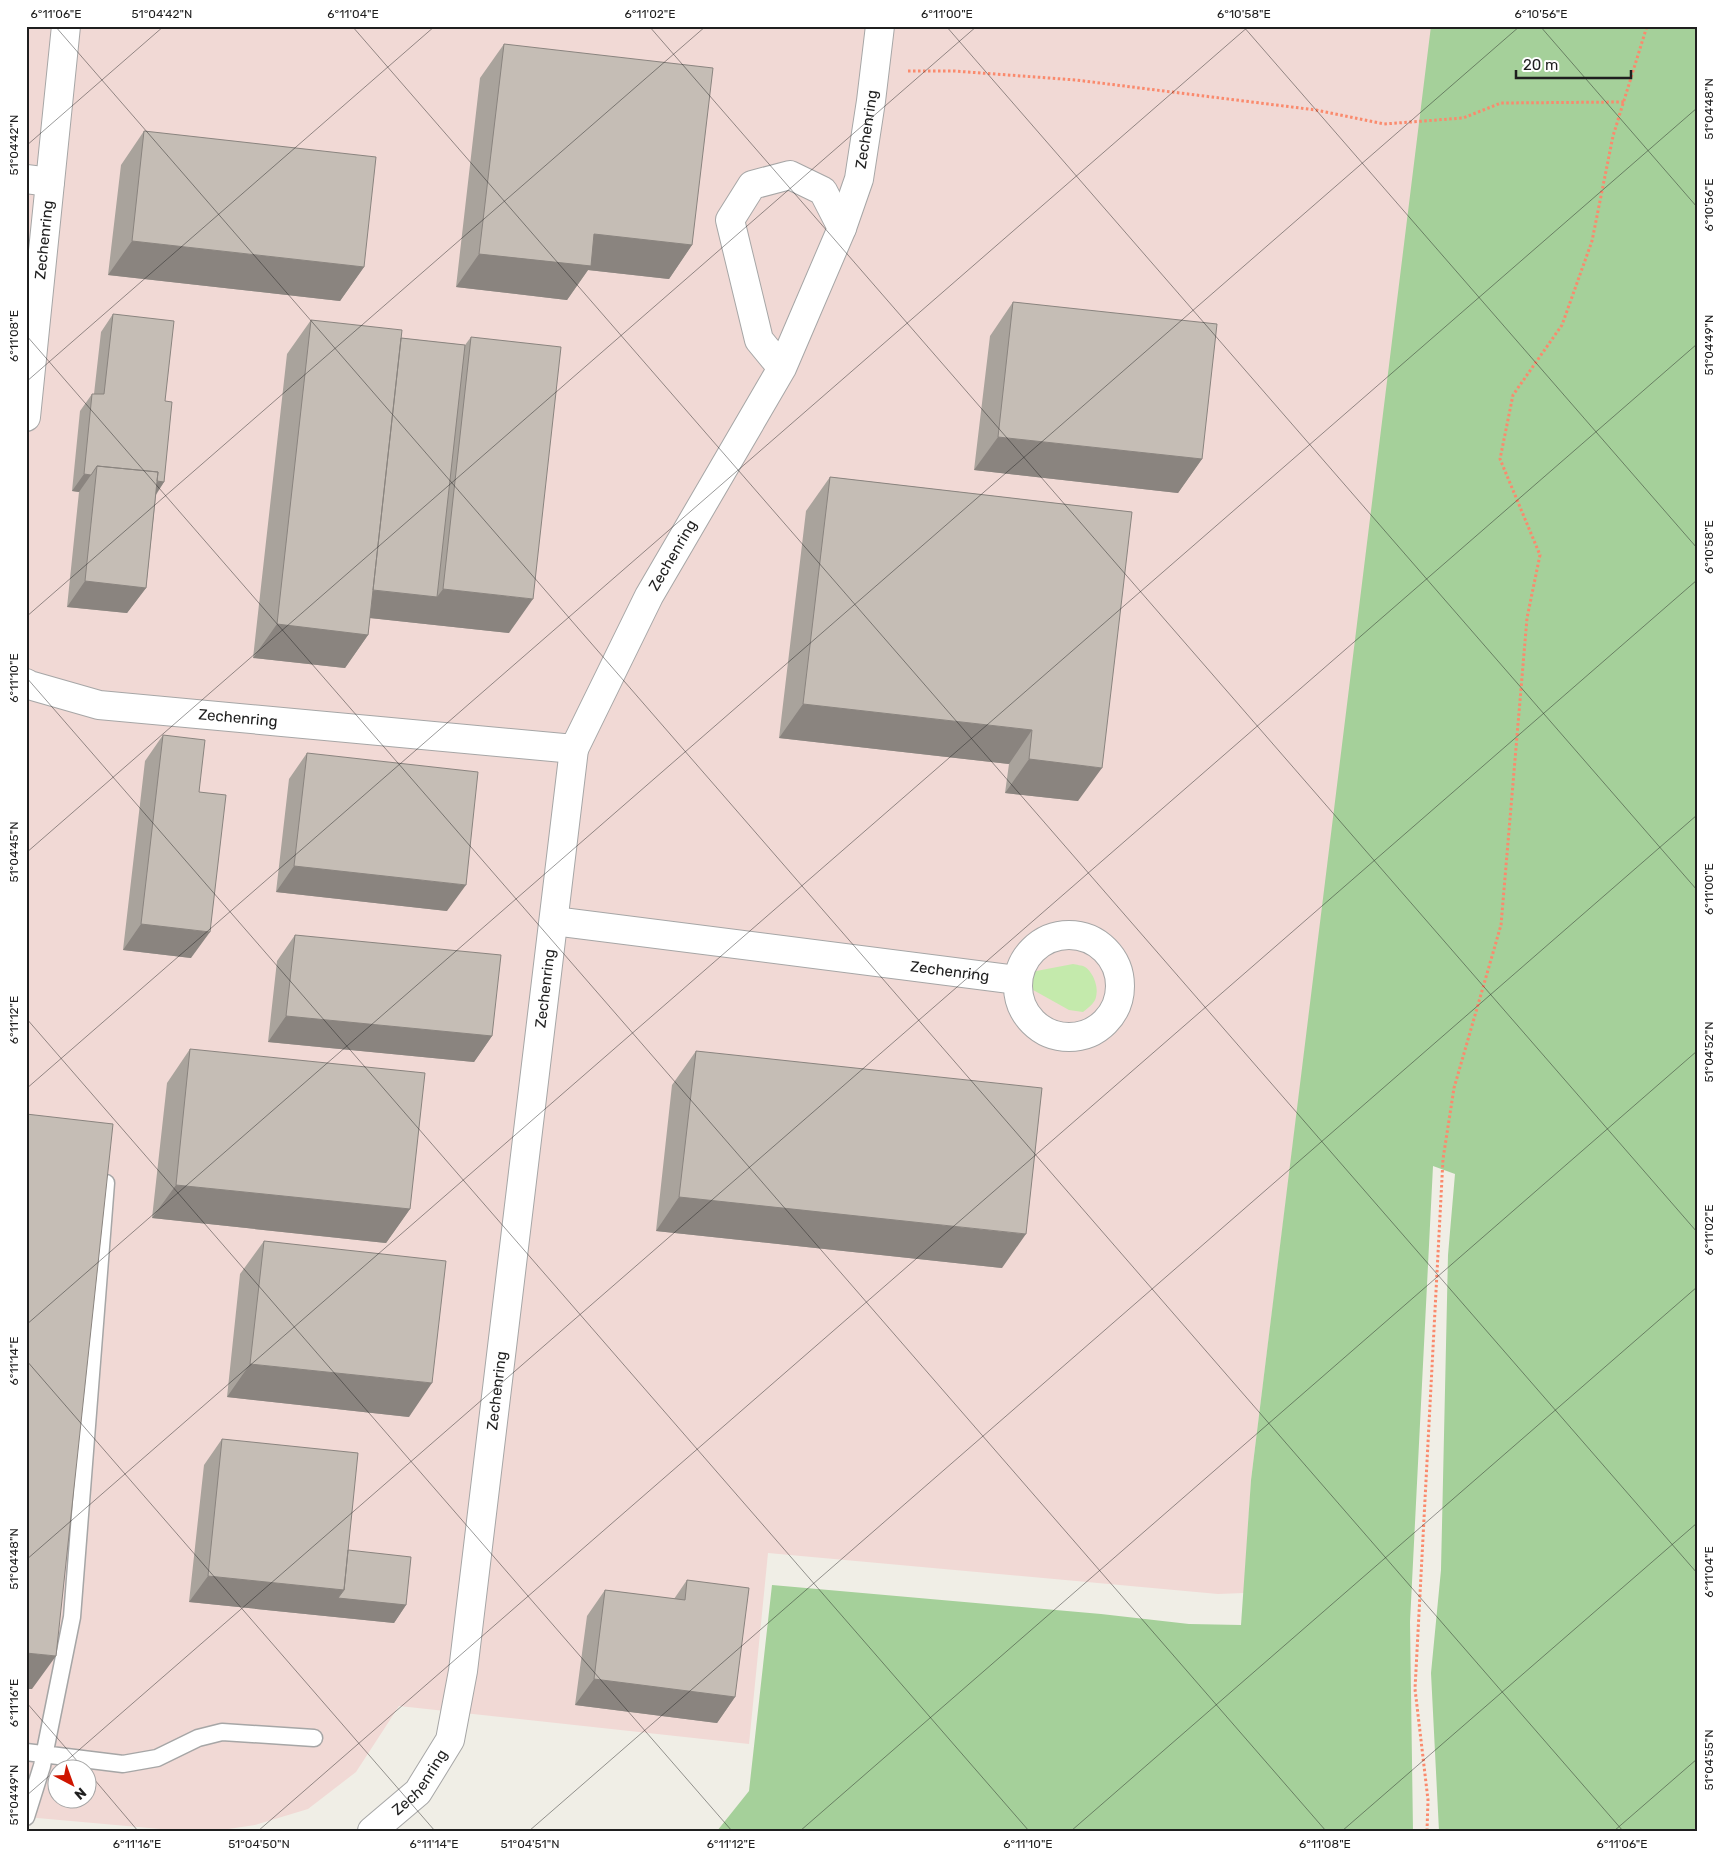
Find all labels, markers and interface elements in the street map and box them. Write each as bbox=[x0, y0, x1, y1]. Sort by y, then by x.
text: 6°11'06"E bbox=[31, 7, 81, 21]
text: 51°04'42"N bbox=[132, 7, 192, 21]
text: 6°11'04"E bbox=[327, 7, 379, 21]
text: 6°11'02"E bbox=[624, 7, 676, 21]
text: 6°11'00"E bbox=[921, 7, 973, 21]
text: 6°10'58"E bbox=[1217, 7, 1271, 21]
text: 6°10'56"E bbox=[1515, 7, 1567, 21]
scale bar bbox=[1516, 48, 1630, 80]
text: 20 m bbox=[1523, 56, 1558, 74]
text: 51°04'48"N bbox=[1702, 78, 1716, 140]
street label: Zechenring bbox=[852, 89, 881, 170]
text: 51°04'42"N bbox=[7, 115, 21, 175]
text: 6°10'56"E bbox=[1702, 179, 1716, 231]
street label: Zechenring bbox=[31, 199, 57, 280]
text: 6°11'08"E bbox=[7, 310, 21, 362]
text: 51°04'49"N bbox=[1702, 315, 1716, 375]
street label: Zechenring bbox=[645, 516, 701, 594]
text: 6°10'58"E bbox=[1702, 520, 1716, 574]
text: 6°11'10"E bbox=[7, 653, 21, 703]
street label: Zechenring bbox=[198, 705, 278, 731]
text: 51°04'45"N bbox=[7, 822, 21, 882]
text: 6°11'00"E bbox=[1702, 863, 1716, 915]
street label: Zechenring bbox=[531, 948, 559, 1029]
street label: Zechenring bbox=[909, 957, 990, 985]
text: 6°11'12"E bbox=[7, 996, 21, 1044]
text: 51°04'52"N bbox=[1702, 1021, 1716, 1083]
text: 6°11'02"E bbox=[1702, 1204, 1716, 1256]
text: 6°11'14"E bbox=[7, 1337, 21, 1385]
street label: Zechenring bbox=[483, 1350, 510, 1431]
text: 51°04'48"N bbox=[7, 1528, 21, 1590]
text: 6°11'04"E bbox=[1702, 1546, 1716, 1598]
text: 6°11'16"E bbox=[7, 1679, 21, 1727]
text: 51°04'55"N bbox=[1702, 1729, 1716, 1791]
street label: Zechenring bbox=[388, 1746, 451, 1819]
north arrow bbox=[48, 1760, 98, 1810]
text: 51°04'49"N bbox=[7, 1765, 21, 1825]
text: N bbox=[71, 1784, 90, 1803]
text: 6°11'16"E bbox=[113, 1837, 161, 1851]
text: 51°04'50"N bbox=[228, 1837, 290, 1851]
text: 6°11'14"E bbox=[410, 1837, 458, 1851]
text: 51°04'51"N bbox=[500, 1837, 560, 1851]
text: 6°11'12"E bbox=[707, 1837, 755, 1851]
text: 6°11'10"E bbox=[1003, 1837, 1053, 1851]
text: 6°11'08"E bbox=[1299, 1837, 1351, 1851]
text: 6°11'06"E bbox=[1597, 1837, 1647, 1851]

